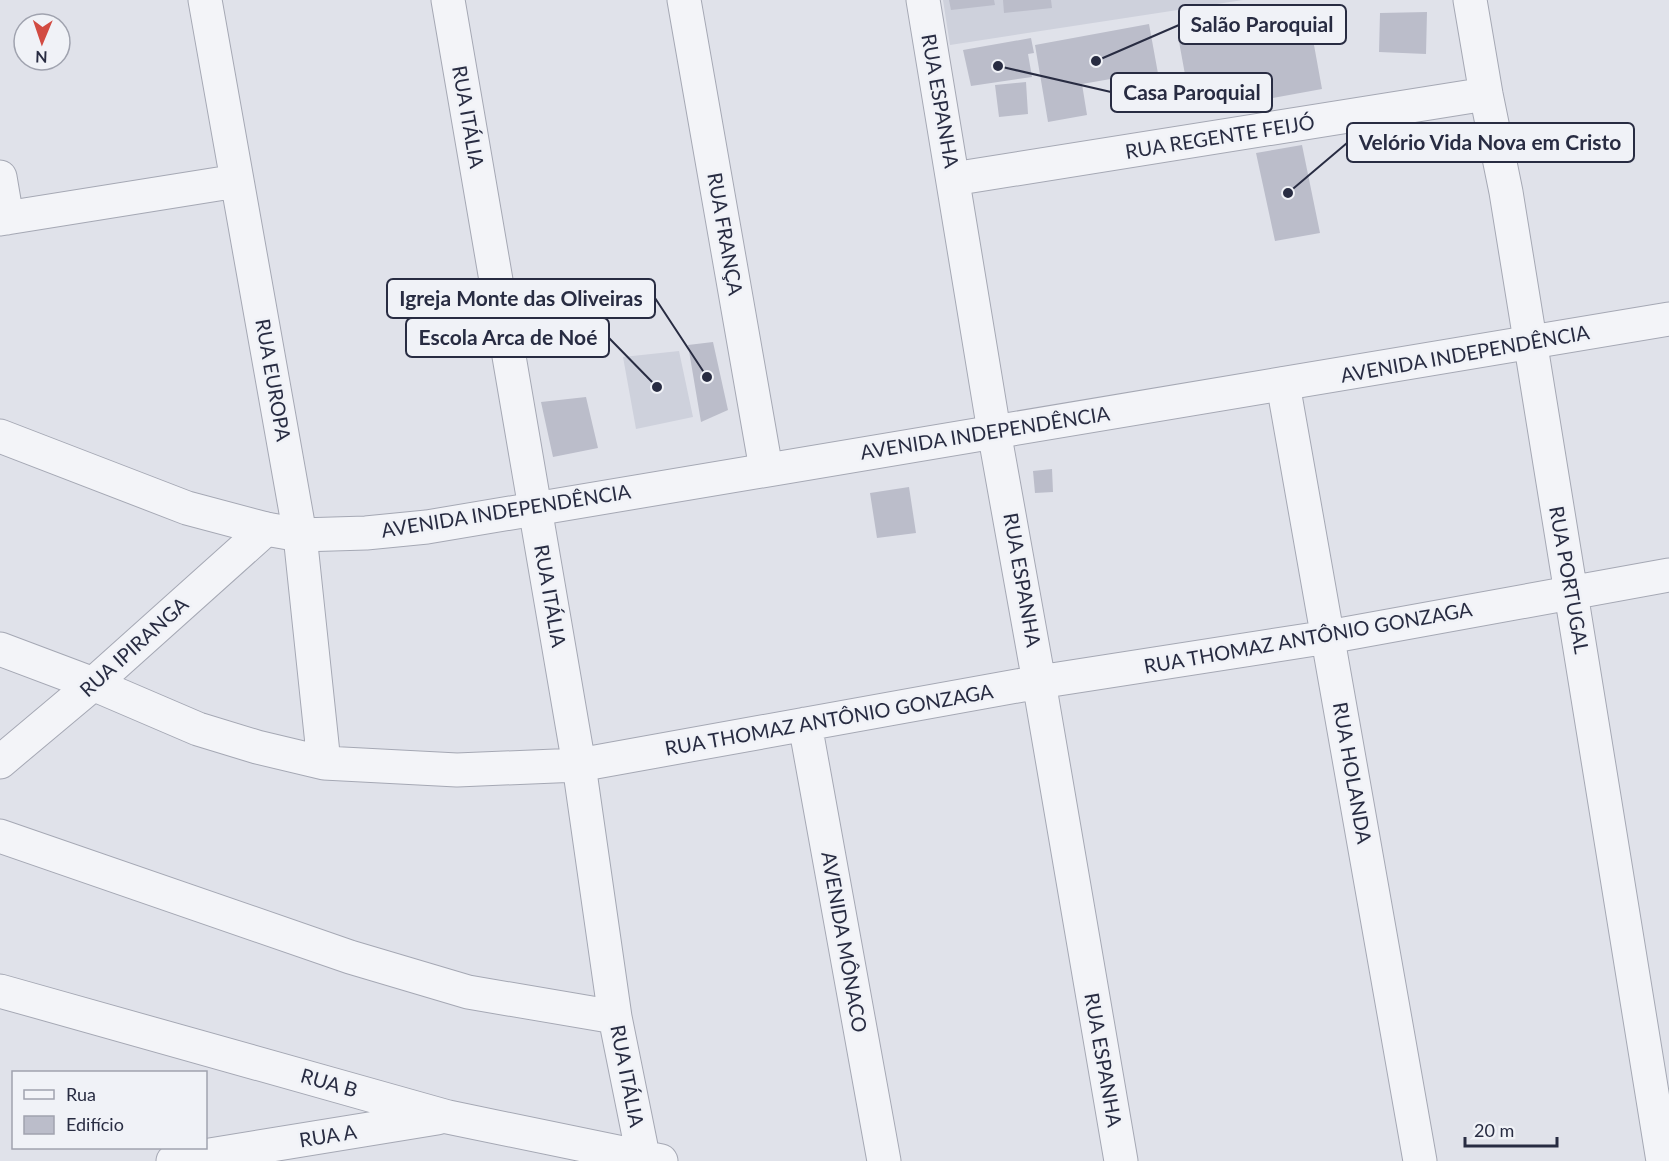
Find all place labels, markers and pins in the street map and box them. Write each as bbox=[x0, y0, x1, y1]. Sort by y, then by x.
callout: Salão Paroquial bbox=[1179, 5, 1346, 44]
callout: Casa Paroquial bbox=[1111, 73, 1272, 112]
callout: Velório Vida Nova em Cristo bbox=[1347, 123, 1634, 162]
callout: Igreja Monte das Oliveiras bbox=[387, 279, 655, 318]
callout: Escola Arca de Noé bbox=[406, 318, 609, 357]

